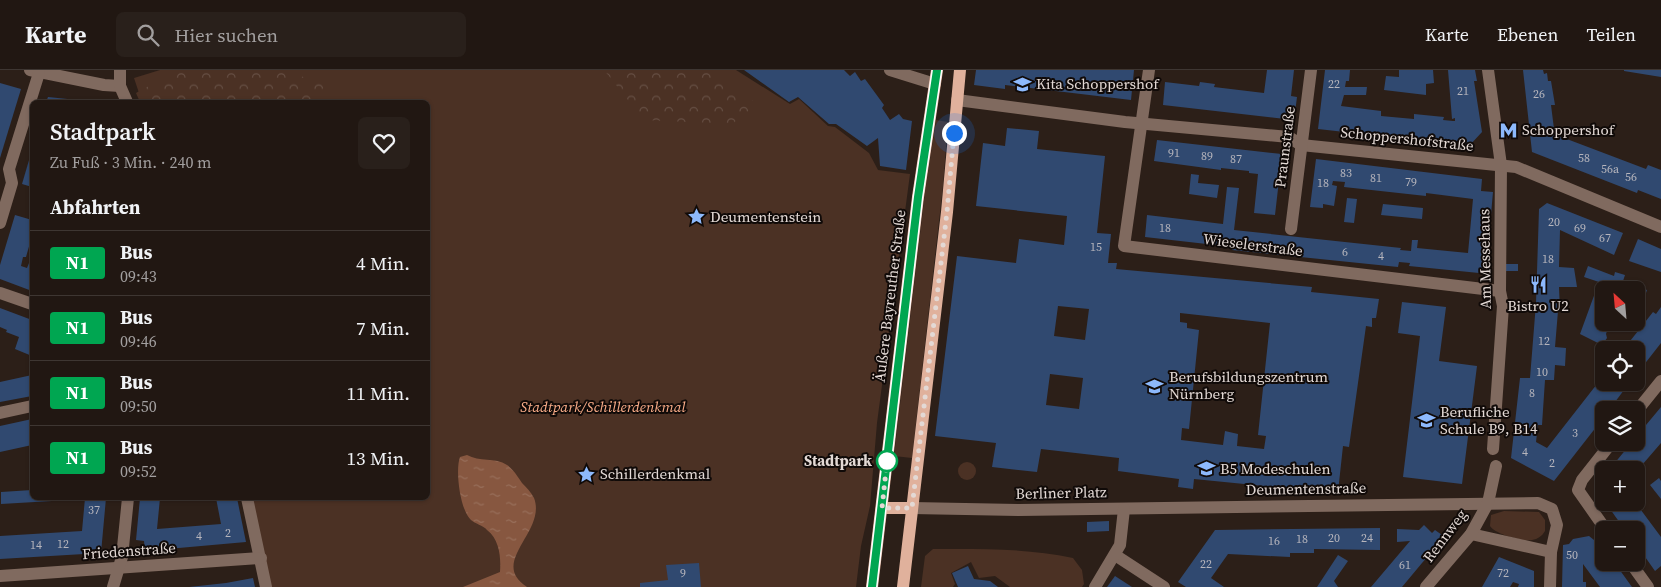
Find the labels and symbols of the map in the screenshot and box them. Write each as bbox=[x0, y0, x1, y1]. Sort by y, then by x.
place label: Kita Schoppershof bbox=[1036, 73, 1160, 94]
school or university icon: Kita Schoppershof bbox=[1012, 74, 1032, 94]
house number: 22 bbox=[1328, 76, 1340, 92]
house number: 21 bbox=[1457, 83, 1469, 99]
house number: 26 bbox=[1533, 86, 1545, 102]
street label: Praunstraße bbox=[1269, 105, 1300, 189]
place label: Schoppershof bbox=[1522, 119, 1616, 140]
metro station icon: Schoppershof bbox=[1498, 120, 1518, 140]
your location bbox=[942, 121, 967, 146]
street label: Schoppershofstraße bbox=[1339, 121, 1475, 156]
house number: 91 bbox=[1168, 145, 1180, 161]
house number: 89 bbox=[1201, 148, 1213, 164]
house number: 58 bbox=[1578, 150, 1590, 166]
house number: 87 bbox=[1230, 151, 1242, 167]
house number: 56a bbox=[1601, 161, 1620, 177]
house number: 83 bbox=[1340, 165, 1352, 181]
house number: 56 bbox=[1625, 169, 1637, 185]
house number: 81 bbox=[1370, 170, 1382, 186]
house number: 79 bbox=[1405, 174, 1417, 190]
house number: 18 bbox=[1317, 175, 1329, 191]
place label: Deumentenstein bbox=[710, 206, 821, 227]
place icon: Deumentenstein bbox=[686, 207, 706, 227]
street label: Äußere Bayreuther Straße bbox=[869, 208, 911, 383]
street label: Am Messehaus bbox=[1473, 209, 1496, 309]
house number: 20 bbox=[1548, 214, 1560, 230]
house number: 18 bbox=[1159, 220, 1171, 236]
house number: 69 bbox=[1574, 220, 1586, 236]
street label: Wieselerstraße bbox=[1202, 228, 1304, 261]
house number: 67 bbox=[1599, 230, 1611, 246]
house number: 15 bbox=[1090, 239, 1102, 255]
house number: 6 bbox=[1342, 244, 1348, 260]
house number: 4 bbox=[1378, 248, 1384, 264]
house number: 18 bbox=[1542, 251, 1554, 267]
restaurant icon: Bistro U2 bbox=[1528, 275, 1548, 295]
north arrow bbox=[1595, 281, 1645, 331]
place label: Bistro U2 bbox=[1507, 295, 1569, 316]
house number: 12 bbox=[1538, 333, 1550, 349]
house number: 10 bbox=[1536, 364, 1548, 380]
place label: Berufsbildungszentrum Nürnberg bbox=[1169, 366, 1328, 404]
school or university icon: Berufsbildungszentrum Nürnberg bbox=[1145, 376, 1165, 396]
house number: 8 bbox=[1529, 385, 1535, 401]
park label: Stadtpark/Schillerdenkmal bbox=[520, 396, 687, 417]
place label: Berufliche Schule B9, B14 bbox=[1440, 401, 1538, 439]
school or university icon: Berufliche Schule B9, B14 bbox=[1416, 411, 1436, 431]
house number: 3 bbox=[1572, 425, 1578, 441]
house number: 4 bbox=[1522, 444, 1528, 460]
place label: Stadtpark bbox=[804, 450, 872, 471]
marker: Stadtpark bbox=[876, 450, 898, 472]
house number: 2 bbox=[1549, 455, 1555, 471]
place label: B5 Modeschulen bbox=[1220, 458, 1331, 479]
school or university icon: B5 Modeschulen bbox=[1196, 459, 1216, 479]
place label: Schillerdenkmal bbox=[600, 463, 711, 484]
place icon: Schillerdenkmal bbox=[576, 464, 596, 484]
street label: Deumentenstraße bbox=[1246, 477, 1367, 500]
street label: Berliner Platz bbox=[1015, 481, 1107, 504]
house number: 37 bbox=[88, 502, 100, 518]
street label: Rennweg bbox=[1418, 505, 1472, 567]
house number: 2 bbox=[225, 525, 231, 541]
house number: 4 bbox=[196, 528, 202, 544]
house number: 20 bbox=[1328, 530, 1340, 546]
house number: 24 bbox=[1361, 530, 1373, 546]
house number: 18 bbox=[1296, 531, 1308, 547]
house number: 16 bbox=[1268, 533, 1280, 549]
house number: 12 bbox=[57, 536, 69, 552]
house number: 14 bbox=[30, 537, 42, 553]
street label: Friedenstraße bbox=[81, 537, 177, 564]
house number: 50 bbox=[1566, 547, 1578, 563]
house number: 22 bbox=[1200, 556, 1212, 572]
house number: 61 bbox=[1399, 557, 1411, 573]
house number: 9 bbox=[680, 565, 686, 581]
house number: 72 bbox=[1497, 565, 1509, 581]

